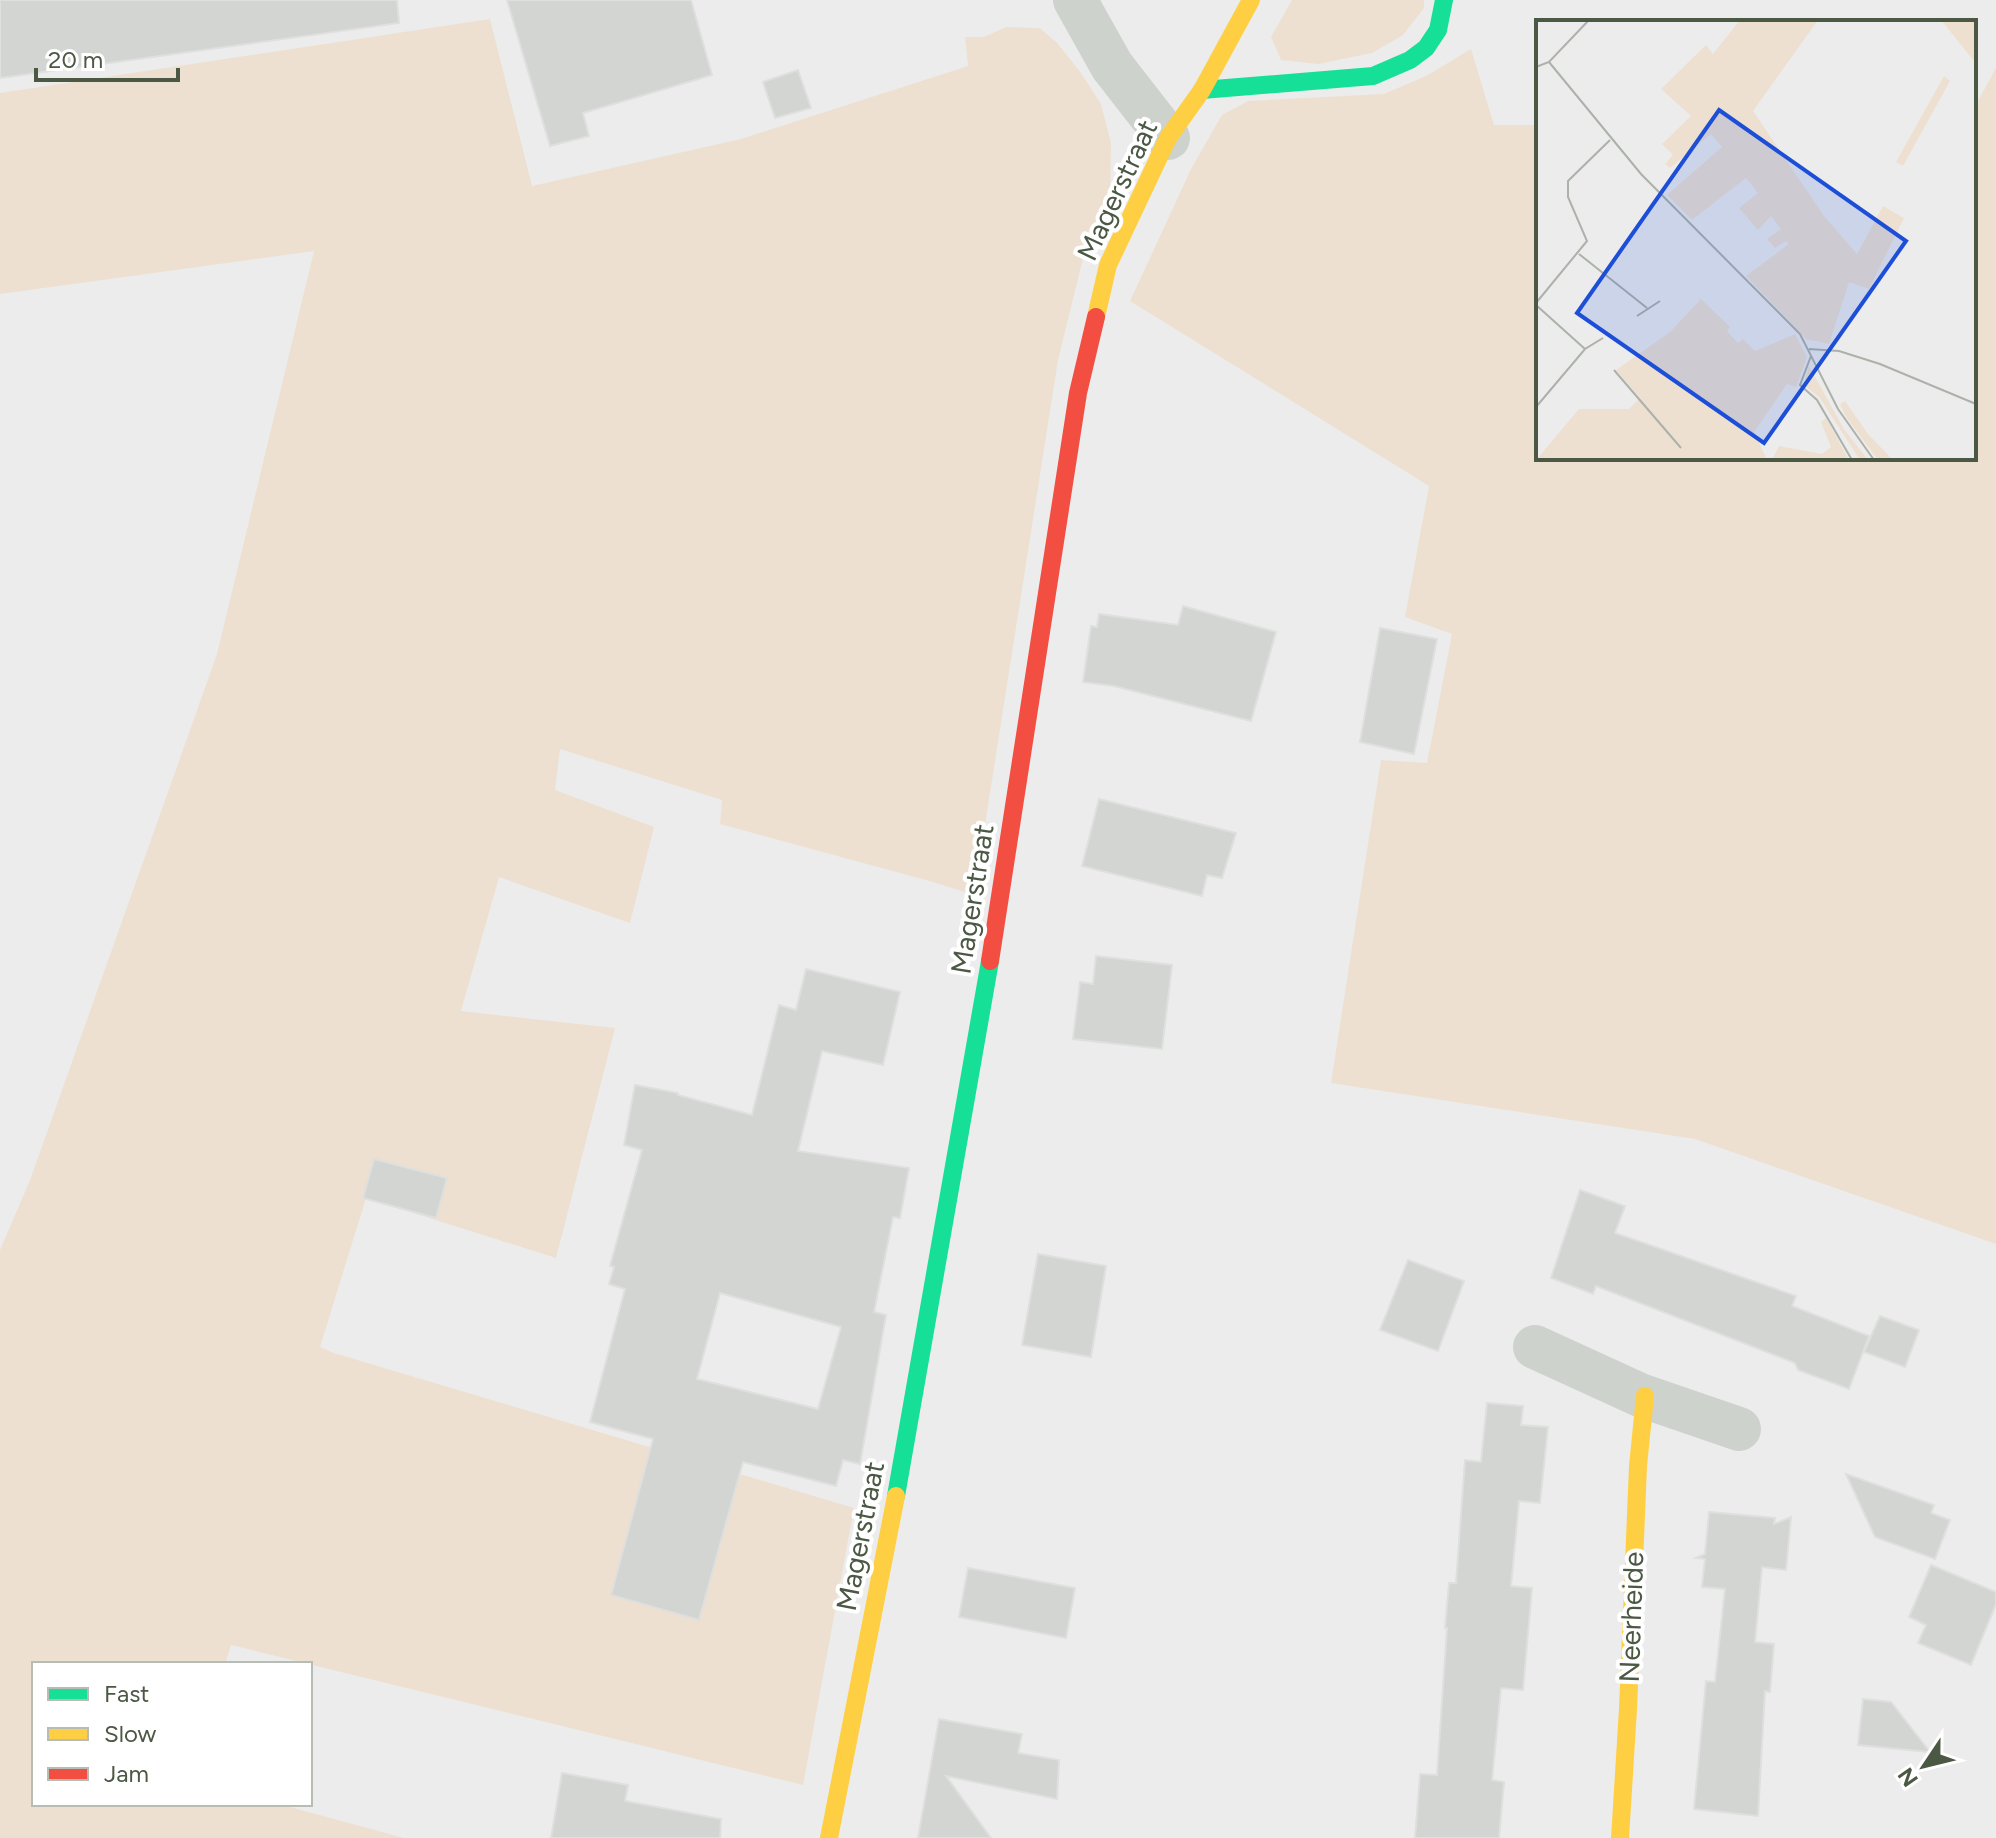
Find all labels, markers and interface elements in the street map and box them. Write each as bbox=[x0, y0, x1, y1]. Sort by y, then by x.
inset map bbox=[1536, 20, 1976, 460]
scale bar bbox=[36, 32, 178, 82]
text: 20 m bbox=[48, 45, 103, 74]
street label: Magerstraat bbox=[1070, 114, 1164, 266]
street label: Magerstraat bbox=[943, 822, 1001, 976]
street label: Magerstraat bbox=[829, 1458, 891, 1614]
street label: Neerheide bbox=[1612, 1551, 1650, 1683]
legend bbox=[32, 1662, 312, 1806]
text: Fast bbox=[104, 1679, 149, 1708]
text: Slow bbox=[104, 1719, 157, 1748]
north arrow bbox=[1884, 1726, 1964, 1806]
text: Jam bbox=[104, 1759, 149, 1788]
text: N bbox=[1892, 1762, 1924, 1792]

